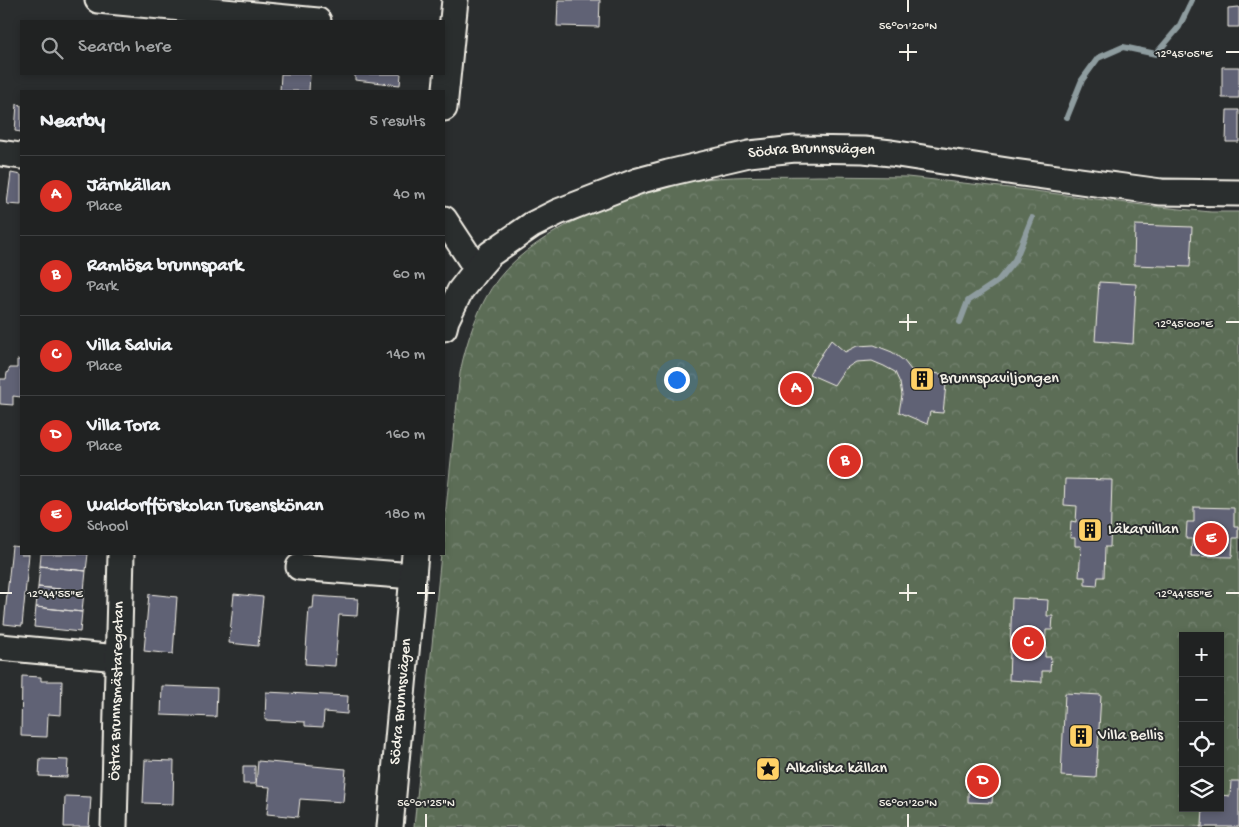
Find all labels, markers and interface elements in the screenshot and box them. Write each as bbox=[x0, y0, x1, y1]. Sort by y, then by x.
search box bbox=[20, 20, 445, 75]
text: 56°01'20"N bbox=[879, 20, 937, 34]
icon: search bbox=[38, 34, 66, 62]
text: Search here bbox=[78, 36, 172, 59]
text: 12°45'05"E bbox=[1155, 48, 1213, 62]
text: Nearby bbox=[40, 110, 105, 135]
text: 5 results bbox=[370, 113, 425, 132]
street label: Södra Brunnsvägen bbox=[747, 139, 876, 164]
text: Järnkällan bbox=[87, 175, 170, 198]
text: A bbox=[51, 186, 61, 205]
text: 40 m bbox=[393, 186, 425, 205]
text: Place bbox=[87, 198, 122, 217]
text: Ramlösa brunnspark bbox=[87, 255, 243, 278]
text: B bbox=[52, 266, 60, 285]
text: 60 m bbox=[393, 266, 425, 285]
text: Park bbox=[87, 278, 118, 297]
text: 12°45'00"E bbox=[1154, 318, 1213, 332]
text: Villa Salvia bbox=[87, 335, 172, 358]
text: C bbox=[52, 346, 60, 365]
text: 140 m bbox=[387, 346, 425, 365]
text: Place bbox=[87, 358, 122, 377]
building icon: Brunnspaviljongen bbox=[909, 366, 935, 392]
your location bbox=[664, 367, 690, 393]
pin: A bbox=[780, 370, 812, 408]
place label: Brunnspaviljongen bbox=[939, 370, 1059, 389]
text: Villa Tora bbox=[87, 415, 160, 438]
text: D bbox=[51, 426, 61, 445]
text: 160 m bbox=[386, 426, 425, 445]
text: Place bbox=[87, 438, 122, 457]
pin: B bbox=[829, 442, 861, 480]
text: Waldorfförskolan Tusenskönan bbox=[87, 495, 323, 518]
text: E bbox=[51, 506, 61, 525]
text: 180 m bbox=[386, 506, 425, 525]
building icon: Läkarvillan bbox=[1077, 517, 1103, 543]
text: School bbox=[87, 518, 129, 537]
pin: E bbox=[1195, 520, 1227, 558]
place label: Läkarvillan bbox=[1108, 521, 1179, 540]
text: 12°44'55"E bbox=[26, 588, 83, 602]
text: 12°44'55"E bbox=[1155, 588, 1212, 602]
street label: Östra Brunnsmästaregatan bbox=[106, 601, 129, 781]
pin: C bbox=[1012, 624, 1044, 662]
map controls bbox=[1179, 632, 1224, 812]
button: + bbox=[1179, 632, 1224, 677]
street label: Södra Brunnsvägen bbox=[386, 637, 417, 766]
button: − bbox=[1179, 677, 1224, 722]
button: locate bbox=[1179, 722, 1224, 767]
building icon: Villa Bellis bbox=[1068, 723, 1094, 749]
place label: Villa Bellis bbox=[1097, 727, 1164, 746]
place icon: Alkaliska källan bbox=[755, 756, 781, 782]
place label: Alkaliska källan bbox=[786, 760, 888, 779]
pin: D bbox=[967, 762, 999, 800]
button: layers bbox=[1179, 767, 1224, 812]
text: 56°01'25"N bbox=[397, 797, 455, 811]
text: 56°01'20"N bbox=[879, 797, 937, 811]

